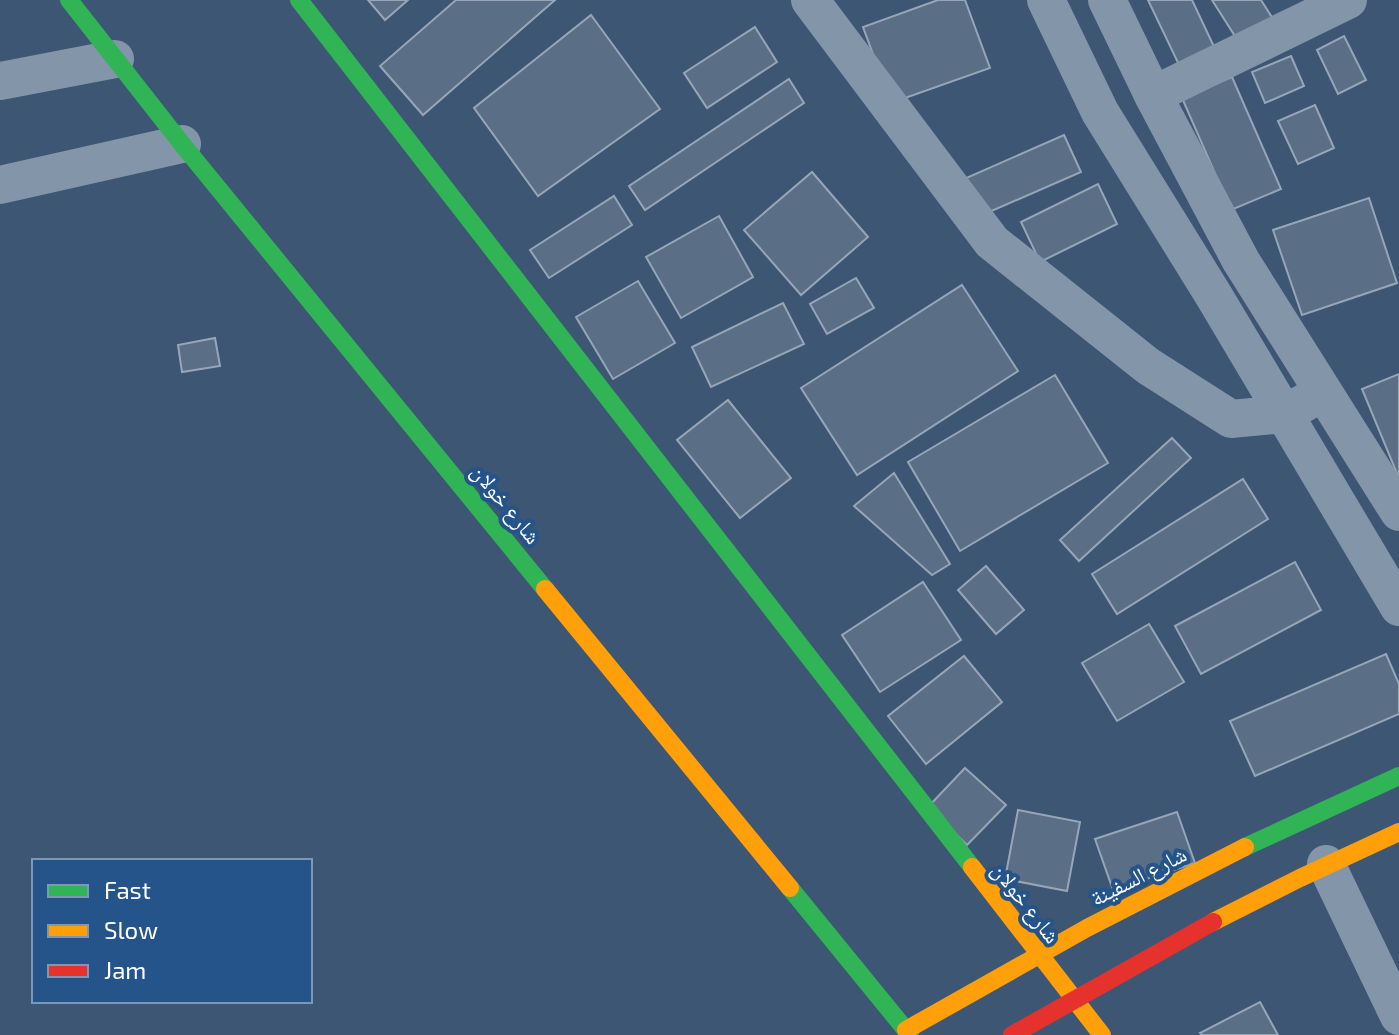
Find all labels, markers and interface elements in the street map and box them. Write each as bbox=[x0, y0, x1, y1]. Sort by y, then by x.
street label: شارع خولان bbox=[465, 458, 547, 549]
street label: شارع السفينة bbox=[1086, 840, 1191, 912]
street label: شارع خولان bbox=[986, 856, 1067, 949]
legend bbox=[32, 859, 312, 1003]
text: Fast bbox=[104, 875, 151, 904]
text: Slow bbox=[104, 915, 158, 944]
text: Jam bbox=[104, 955, 146, 984]

